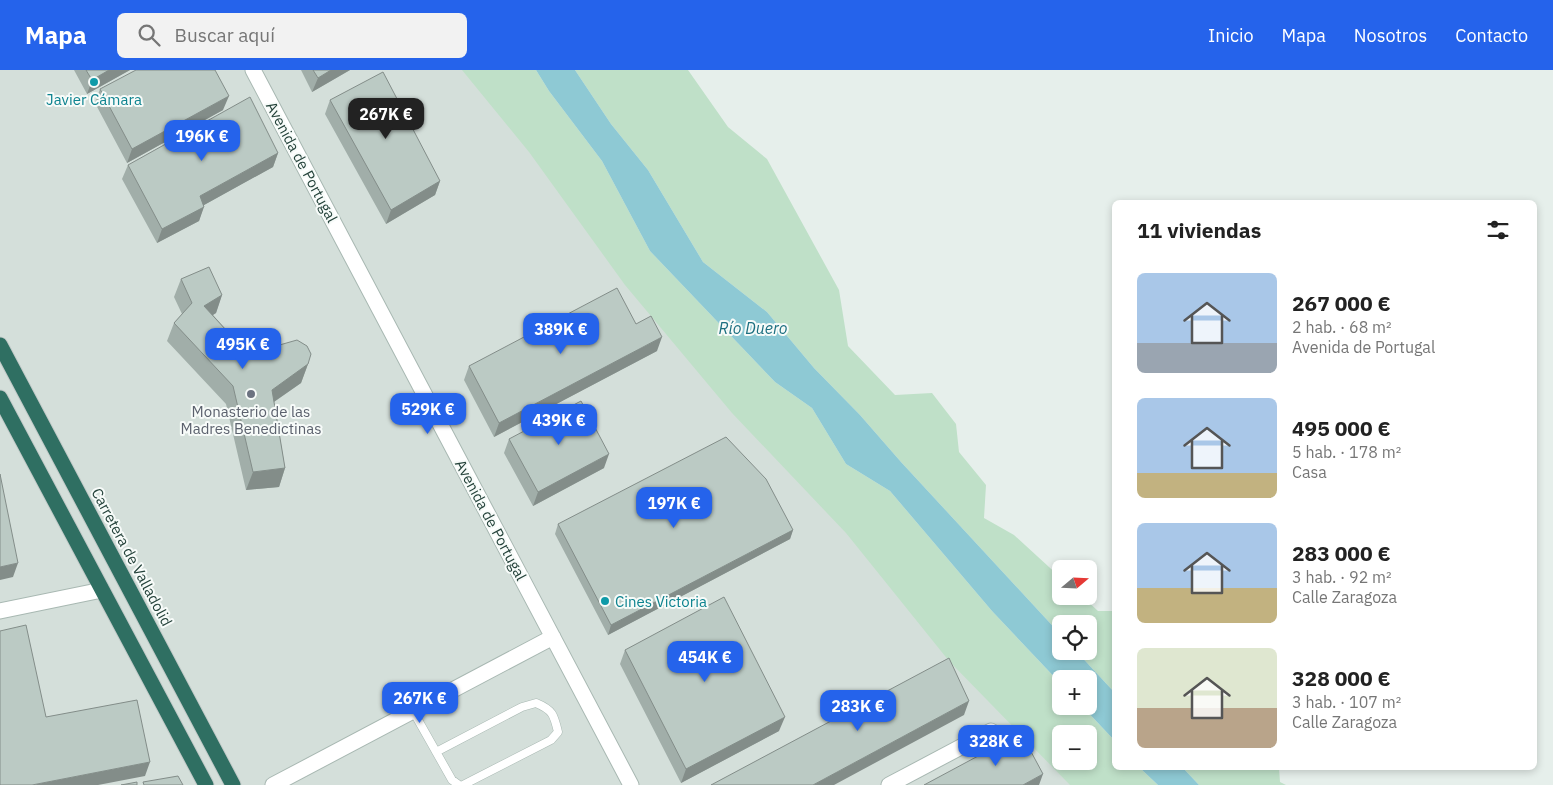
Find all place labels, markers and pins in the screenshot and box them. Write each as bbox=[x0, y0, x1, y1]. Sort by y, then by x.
marker: Javier Cámara bbox=[88, 76, 100, 88]
place label: Javier Cámara bbox=[46, 90, 142, 109]
pin: 267K € bbox=[345, 98, 427, 140]
pin: 196K € bbox=[161, 119, 243, 162]
pin: 389K € bbox=[520, 312, 602, 355]
pin: 495K € bbox=[202, 328, 284, 370]
marker: Monasterio de las Madres Benedictinas bbox=[245, 388, 257, 400]
pin: 529K € bbox=[387, 392, 469, 435]
place label: Monasterio de las Madres Benedictinas bbox=[180, 402, 322, 438]
pin: 439K € bbox=[518, 404, 600, 446]
pin: 197K € bbox=[633, 486, 715, 529]
place label: Cines Victoria bbox=[615, 592, 707, 611]
marker: Cines Victoria bbox=[599, 595, 611, 607]
pin: 454K € bbox=[664, 640, 746, 683]
pin: 267K € bbox=[379, 682, 461, 724]
pin: 283K € bbox=[817, 690, 899, 732]
pin: 328K € bbox=[955, 724, 1037, 767]

